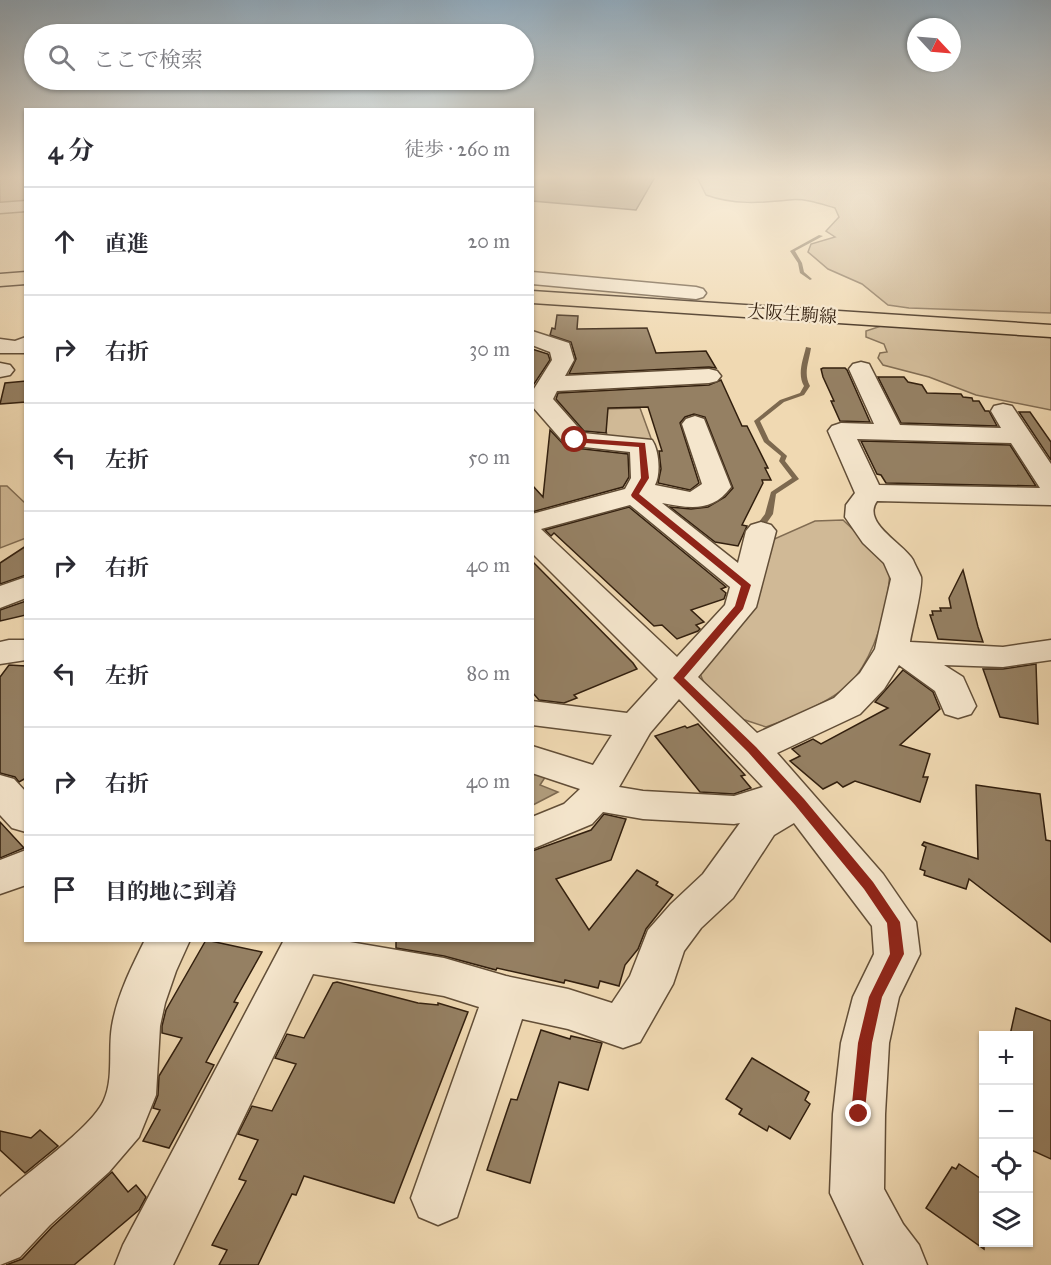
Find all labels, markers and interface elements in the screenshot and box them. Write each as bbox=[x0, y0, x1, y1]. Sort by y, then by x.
north arrow bbox=[907, 18, 961, 72]
search box bbox=[24, 24, 534, 90]
icon: search bbox=[45, 41, 78, 74]
text: ここで検索 bbox=[93, 46, 203, 73]
text: 4 分 bbox=[48, 134, 94, 166]
text: 徒歩 · 260 m bbox=[404, 137, 510, 161]
icon: ahead bbox=[48, 225, 81, 258]
text: 20 m bbox=[467, 229, 510, 253]
text: 直進 bbox=[105, 230, 149, 257]
street label: 大阪生駒線 bbox=[746, 300, 838, 328]
icon: right bbox=[48, 333, 81, 366]
text: 30 m bbox=[469, 337, 510, 361]
text: 右折 bbox=[105, 338, 149, 365]
route start bbox=[561, 426, 587, 452]
icon: left bbox=[48, 441, 81, 474]
text: 50 m bbox=[468, 445, 510, 469]
text: 左折 bbox=[105, 446, 149, 473]
icon: right bbox=[48, 549, 81, 582]
text: 40 m bbox=[466, 553, 510, 577]
text: 右折 bbox=[105, 554, 149, 581]
icon: left bbox=[48, 657, 81, 690]
text: 80 m bbox=[467, 661, 510, 685]
text: 左折 bbox=[105, 662, 149, 689]
icon: right bbox=[48, 765, 81, 798]
text: 40 m bbox=[466, 769, 510, 793]
text: 右折 bbox=[105, 770, 149, 797]
icon: arrive bbox=[48, 873, 81, 906]
text: 目的地に到着 bbox=[105, 878, 237, 905]
map controls bbox=[979, 1031, 1033, 1247]
button: + bbox=[979, 1031, 1033, 1085]
button: − bbox=[979, 1085, 1033, 1139]
route end bbox=[845, 1100, 871, 1126]
button: locate bbox=[979, 1139, 1033, 1193]
button: layers bbox=[979, 1193, 1033, 1247]

